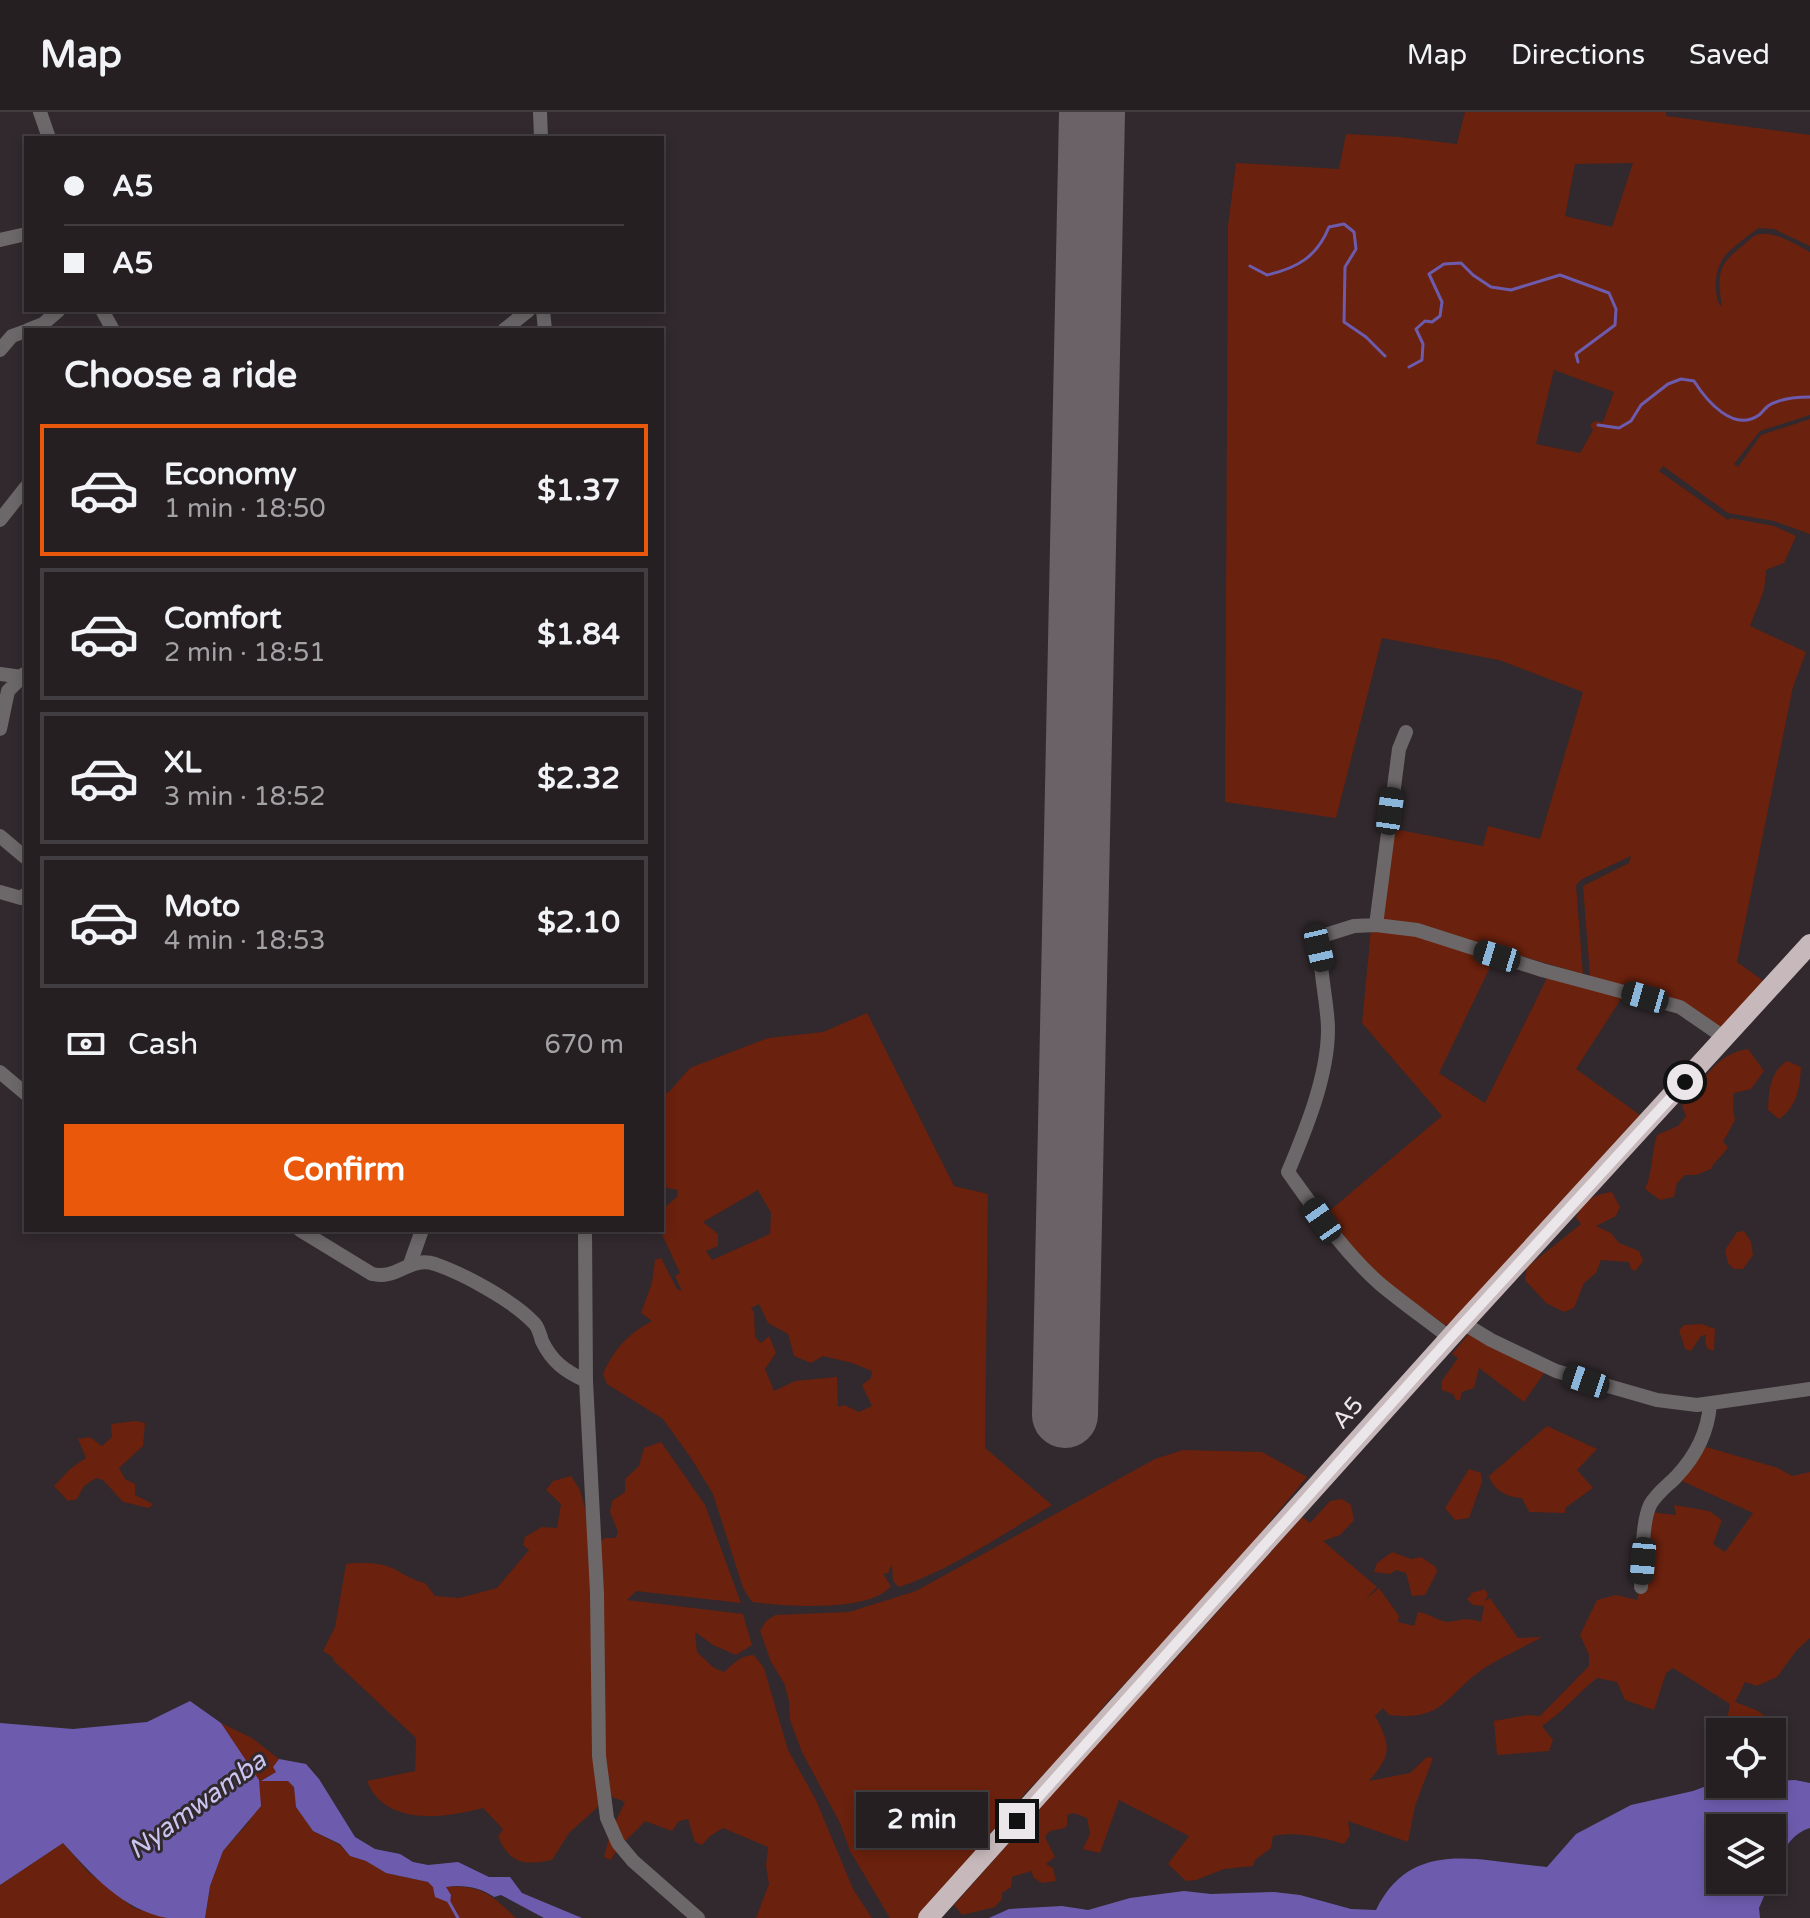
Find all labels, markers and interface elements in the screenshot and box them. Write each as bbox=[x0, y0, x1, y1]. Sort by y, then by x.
text: Map bbox=[40, 32, 122, 78]
text: Map bbox=[1407, 38, 1467, 72]
text: Directions bbox=[1511, 38, 1645, 72]
text: Saved bbox=[1689, 38, 1770, 72]
text: A5 bbox=[112, 168, 153, 205]
text: A5 bbox=[112, 245, 153, 282]
text: Choose a ride bbox=[64, 354, 297, 397]
icon: car bbox=[68, 454, 140, 526]
text: Economy bbox=[164, 456, 297, 493]
text: $1.37 bbox=[537, 472, 620, 509]
text: 1 min · 18:50 bbox=[164, 493, 326, 524]
icon: car bbox=[68, 598, 140, 670]
text: Comfort bbox=[164, 600, 282, 637]
text: $1.84 bbox=[537, 616, 620, 653]
text: 2 min · 18:51 bbox=[164, 637, 326, 668]
icon: car bbox=[68, 742, 140, 814]
text: XL bbox=[164, 744, 201, 781]
text: $2.32 bbox=[537, 760, 620, 797]
text: 3 min · 18:52 bbox=[164, 781, 326, 812]
car bbox=[1375, 786, 1405, 836]
icon: car bbox=[68, 886, 140, 958]
text: Moto bbox=[164, 888, 240, 925]
text: $2.10 bbox=[537, 904, 620, 941]
car bbox=[1302, 922, 1336, 974]
text: 4 min · 18:53 bbox=[164, 925, 326, 956]
car bbox=[1471, 938, 1523, 974]
car bbox=[1619, 979, 1671, 1015]
icon: cash bbox=[64, 1022, 108, 1066]
text: Cash bbox=[128, 1026, 198, 1063]
text: 670 m bbox=[544, 1029, 624, 1060]
route start bbox=[1667, 1064, 1703, 1100]
button: Confirm bbox=[64, 1124, 624, 1216]
car bbox=[1298, 1193, 1346, 1247]
car bbox=[1559, 1362, 1613, 1400]
street label: A5 bbox=[1326, 1391, 1370, 1435]
car bbox=[1629, 1536, 1657, 1586]
map controls bbox=[1706, 1718, 1786, 1894]
button: locate bbox=[1706, 1718, 1786, 1798]
water label: Nyamwamba bbox=[122, 1744, 273, 1865]
callout: 2 min bbox=[857, 1793, 989, 1849]
route end bbox=[999, 1803, 1035, 1839]
text: 2 min bbox=[887, 1804, 957, 1835]
button: layers bbox=[1706, 1814, 1786, 1894]

